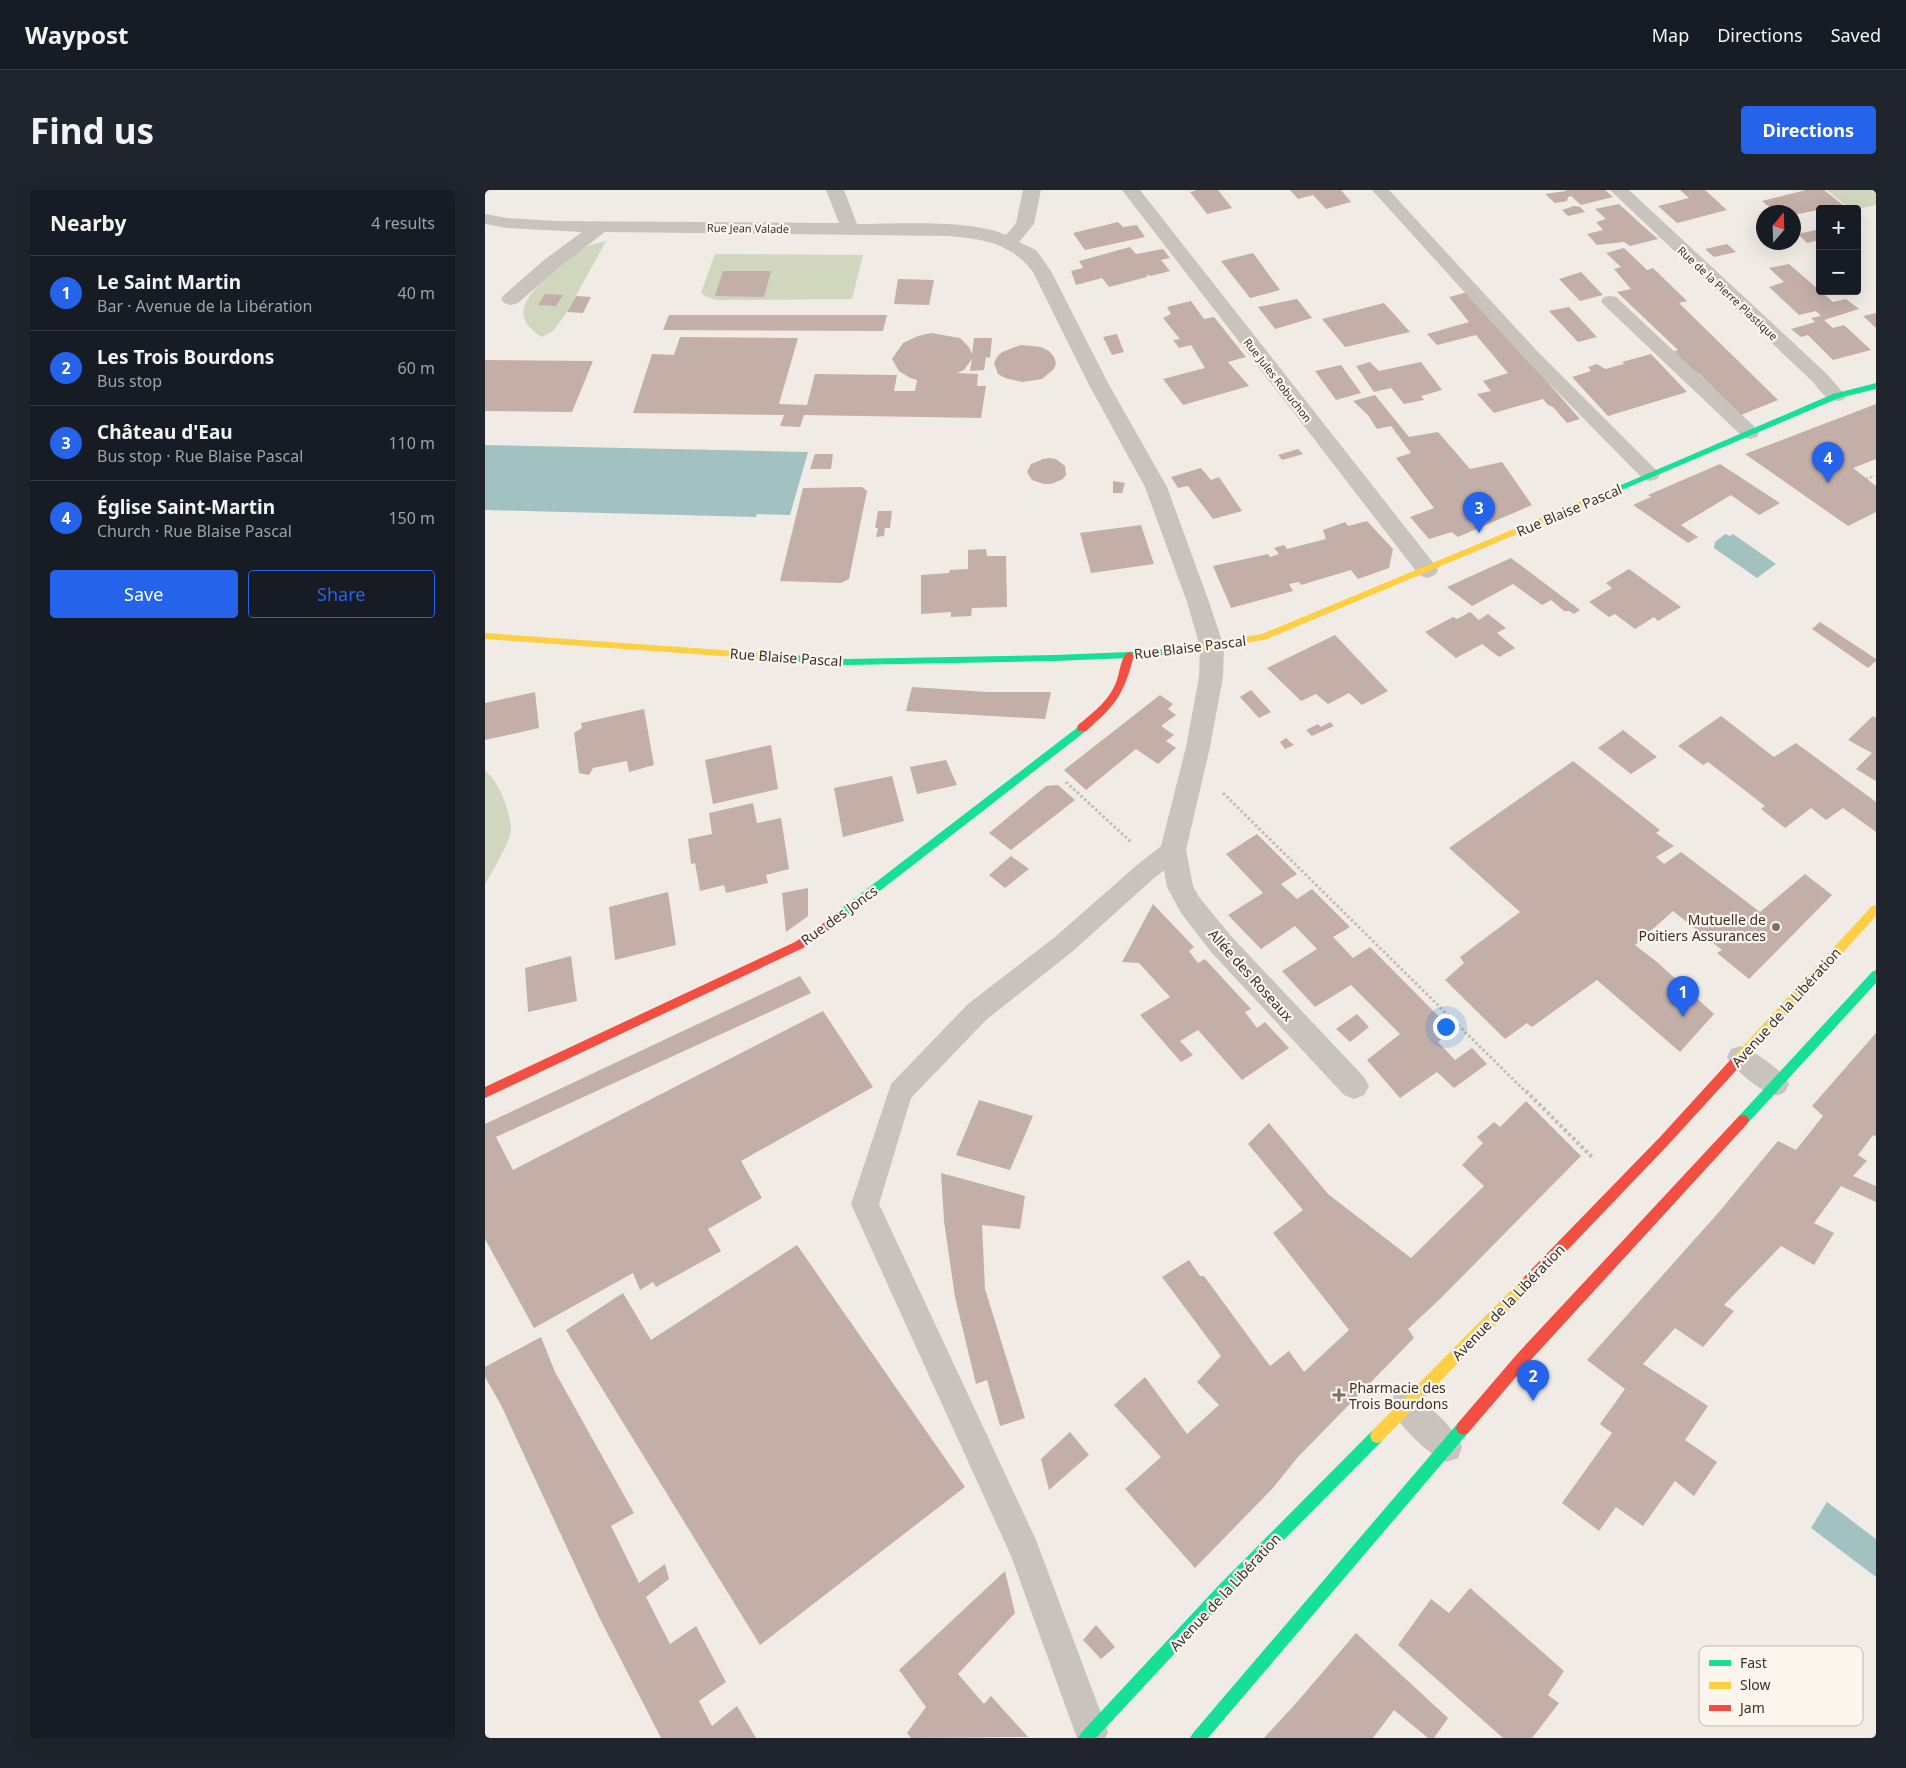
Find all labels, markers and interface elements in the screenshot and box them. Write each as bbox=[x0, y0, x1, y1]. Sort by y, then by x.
text: Waypost bbox=[25, 18, 128, 51]
text: Map bbox=[1652, 23, 1689, 47]
text: Directions bbox=[1717, 23, 1803, 47]
text: Saved bbox=[1831, 23, 1881, 47]
button: Directions bbox=[1741, 106, 1876, 154]
text: Find us bbox=[30, 107, 154, 154]
north arrow bbox=[1756, 205, 1801, 250]
map controls bbox=[1816, 205, 1861, 295]
button: + bbox=[1816, 205, 1861, 250]
text: Nearby bbox=[50, 209, 126, 237]
text: 4 results bbox=[371, 212, 435, 234]
street label: Rue Jean Valade bbox=[707, 220, 789, 236]
street label: Rue de la Pierre Plastique bbox=[1675, 243, 1781, 343]
button: − bbox=[1816, 250, 1861, 295]
text: Le Saint Martin bbox=[97, 269, 241, 295]
text: 1 bbox=[61, 282, 71, 304]
text: 40 m bbox=[398, 282, 435, 304]
text: Bar · Avenue de la Libération bbox=[97, 295, 312, 317]
street label: Rue Jules Robuchon bbox=[1241, 335, 1315, 425]
text: Les Trois Bourdons bbox=[97, 344, 274, 370]
text: 2 bbox=[61, 357, 71, 379]
text: 60 m bbox=[398, 357, 435, 379]
text: Bus stop bbox=[97, 370, 162, 392]
text: Château d'Eau bbox=[97, 419, 233, 445]
text: 3 bbox=[61, 432, 71, 454]
text: 110 m bbox=[388, 432, 435, 454]
pin: 4 bbox=[1812, 442, 1844, 483]
text: Bus stop · Rue Blaise Pascal bbox=[97, 445, 303, 467]
street label: Rue Blaise Pascal bbox=[1513, 479, 1625, 541]
pin: 3 bbox=[1463, 492, 1495, 533]
text: Église Saint-Martin bbox=[97, 494, 275, 520]
text: 4 bbox=[61, 507, 71, 529]
text: 150 m bbox=[388, 507, 435, 529]
text: Church · Rue Blaise Pascal bbox=[97, 520, 292, 542]
button: Save bbox=[50, 570, 238, 618]
button: Share bbox=[248, 570, 435, 618]
street label: Rue Blaise Pascal bbox=[1133, 631, 1247, 663]
street label: Rue Blaise Pascal bbox=[729, 644, 843, 670]
street label: Rue des Joncs bbox=[797, 881, 881, 949]
place label: Mutuelle de Poitiers Assurances bbox=[1638, 910, 1766, 945]
marker: Mutuelle de Poitiers Assurances bbox=[1770, 921, 1782, 933]
street label: Allée des Roseaux bbox=[1204, 925, 1298, 1026]
street label: Avenue de la Libération bbox=[1727, 943, 1845, 1071]
pin: 1 bbox=[1667, 976, 1699, 1017]
your location bbox=[1433, 1014, 1459, 1040]
street label: Avenue de la Libération bbox=[1447, 1240, 1569, 1364]
pin: 2 bbox=[1517, 1360, 1549, 1401]
place label: Pharmacie des Trois Bourdons bbox=[1349, 1378, 1448, 1413]
marker: Pharmacie des Trois Bourdons bbox=[1333, 1389, 1345, 1401]
street label: Avenue de la Libération bbox=[1165, 1529, 1285, 1655]
legend bbox=[1699, 1646, 1863, 1726]
text: Fast bbox=[1740, 1653, 1767, 1672]
text: Slow bbox=[1740, 1675, 1771, 1694]
text: Jam bbox=[1738, 1698, 1765, 1717]

